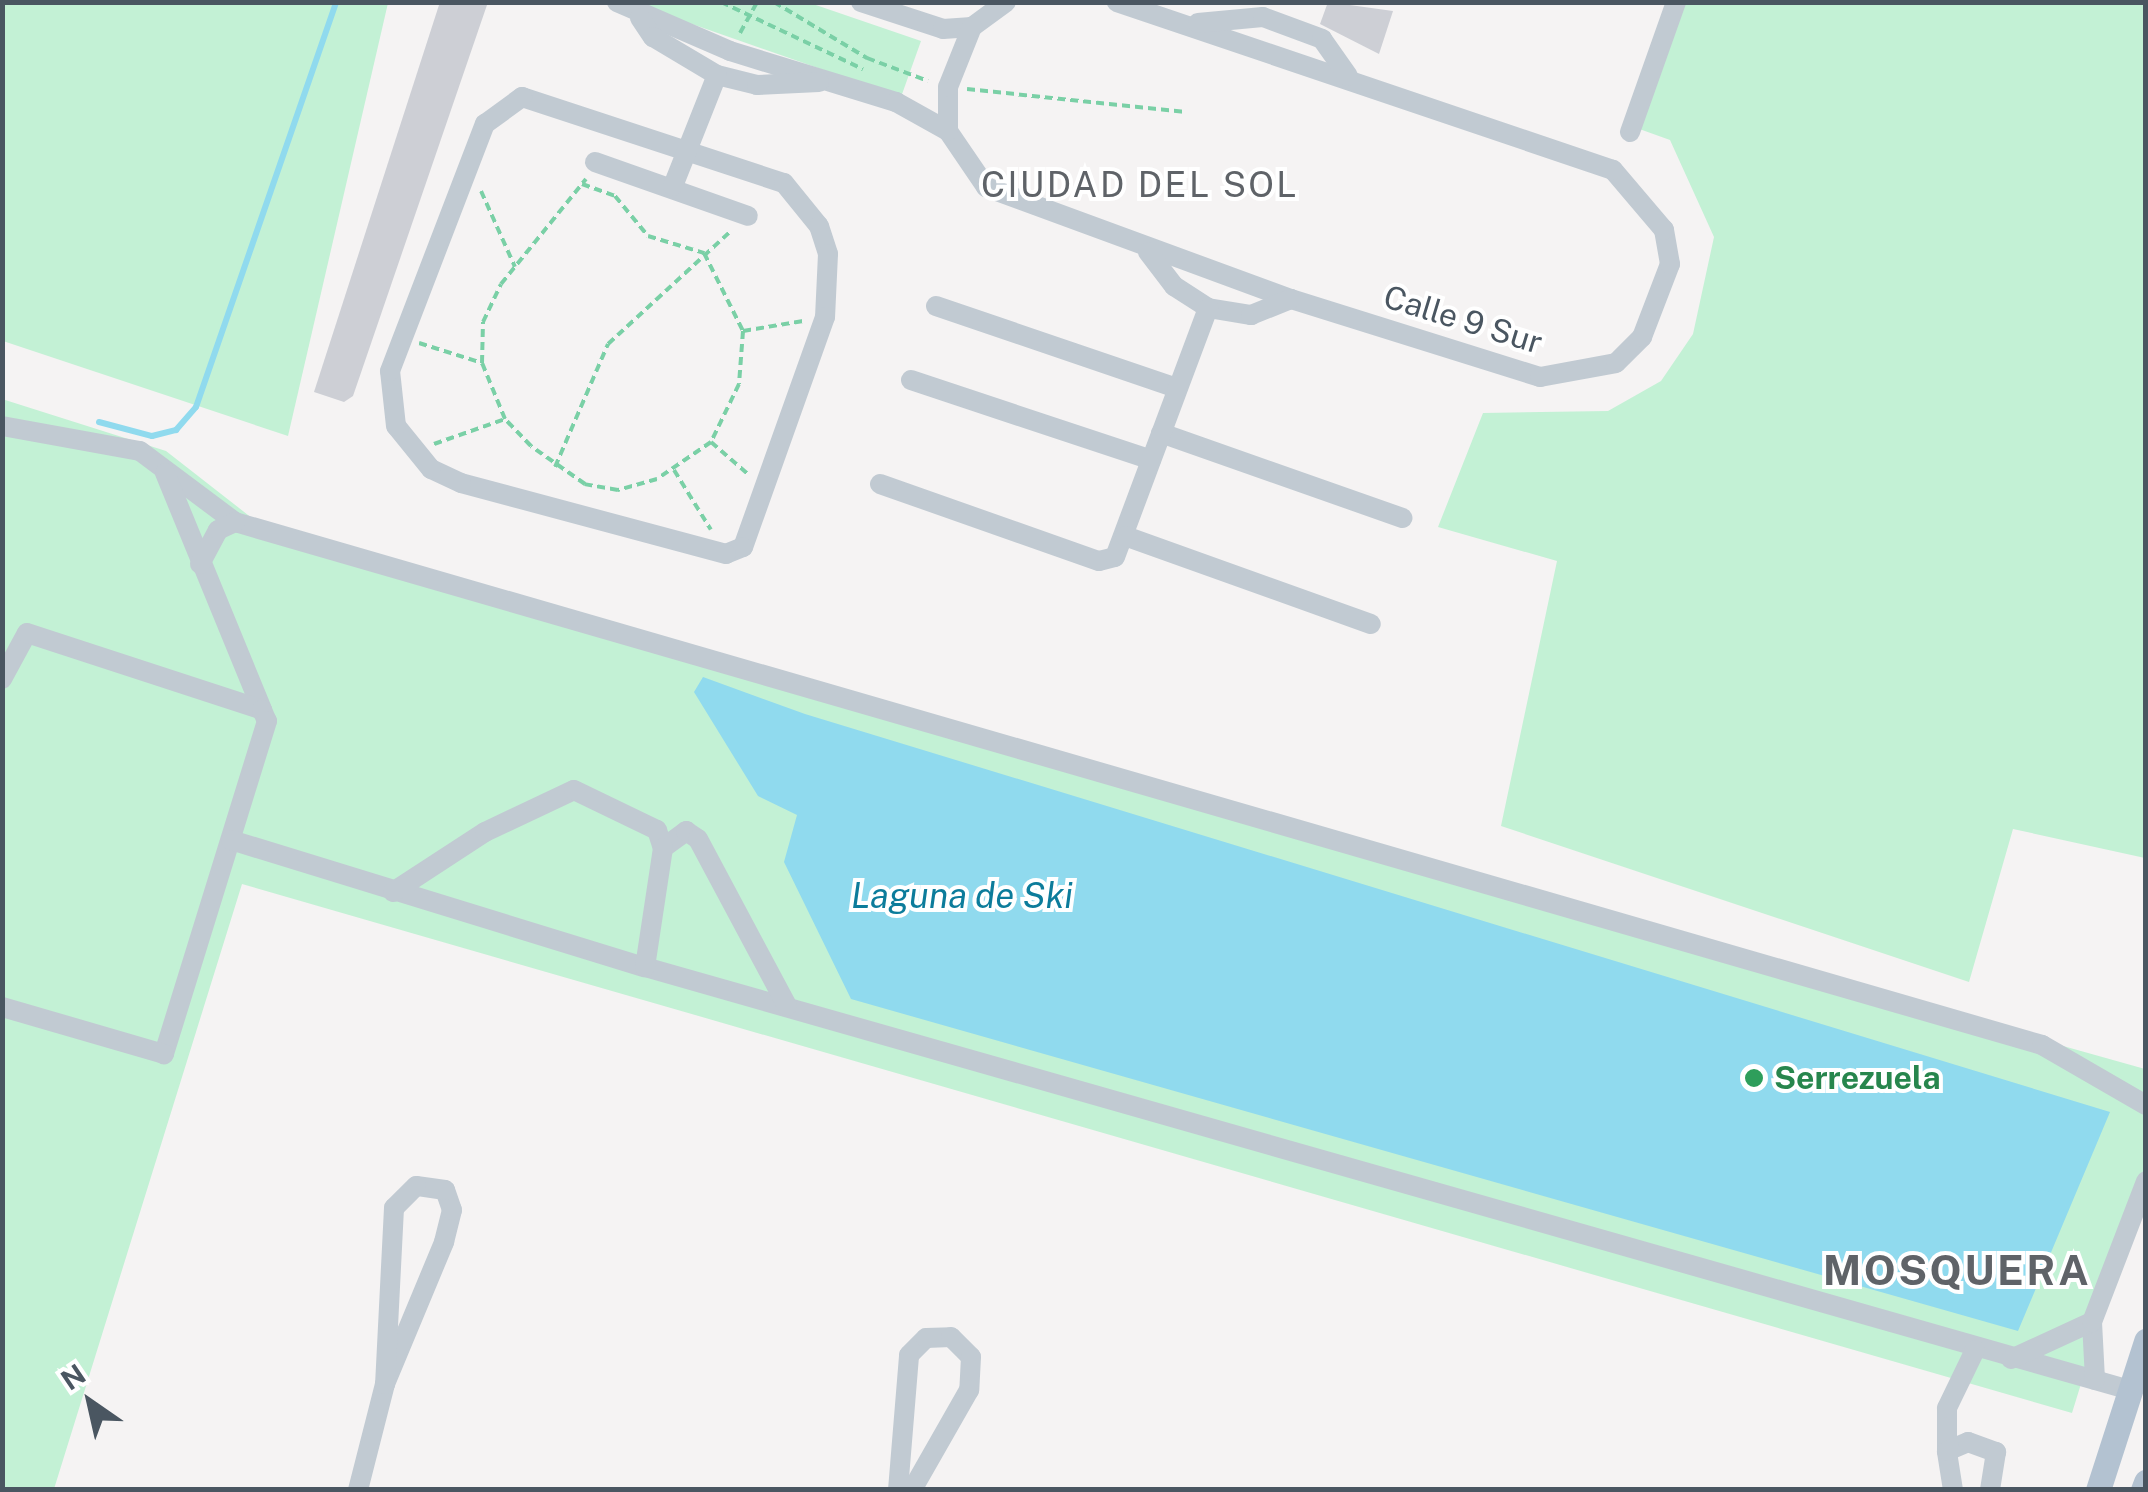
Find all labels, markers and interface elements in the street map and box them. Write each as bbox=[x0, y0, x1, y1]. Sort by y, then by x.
district label: CIUDAD DEL SOL bbox=[981, 164, 1299, 206]
street label: Calle 9 Sur bbox=[1379, 278, 1547, 362]
water label: Laguna de Ski bbox=[851, 875, 1073, 917]
place label: Serrezuela bbox=[1774, 1059, 1941, 1097]
marker: Serrezuela bbox=[1743, 1067, 1765, 1089]
district label: MOSQUERA bbox=[1823, 1245, 2091, 1295]
north arrow bbox=[40, 1352, 140, 1452]
text: N bbox=[55, 1357, 91, 1397]

